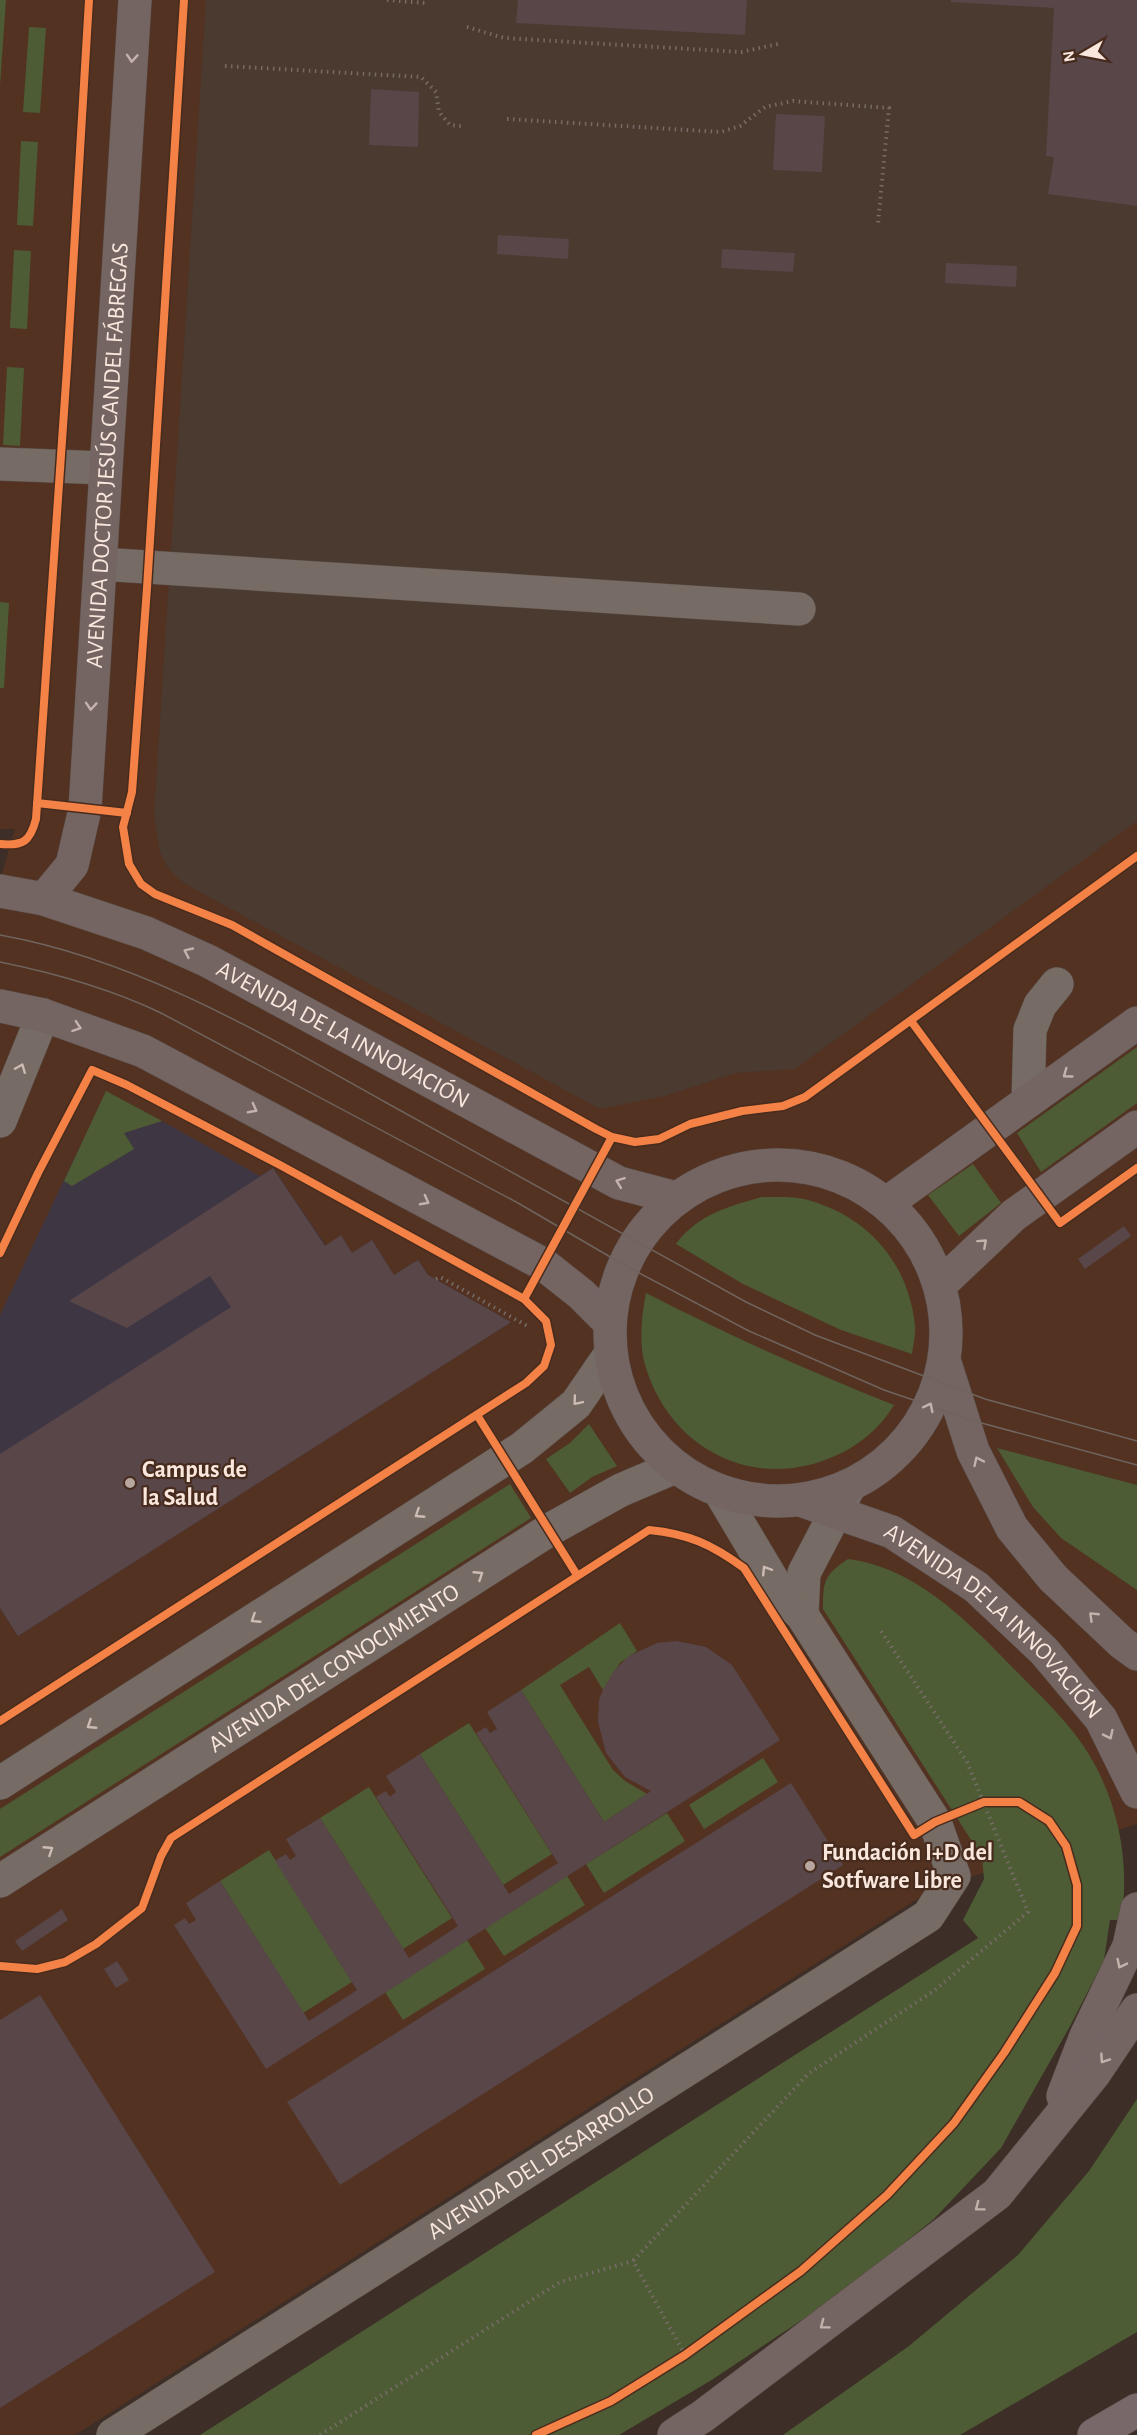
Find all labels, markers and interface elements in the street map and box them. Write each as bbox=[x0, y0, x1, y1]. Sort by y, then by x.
north arrow bbox=[1053, 24, 1113, 84]
text: N bbox=[1060, 50, 1078, 63]
one-way arrow bbox=[125, 54, 138, 63]
street label: AVENIDA DOCTOR JESÚS CANDEL FÁBREGAS bbox=[83, 242, 133, 669]
one-way arrow bbox=[84, 701, 97, 710]
one-way arrow bbox=[184, 948, 195, 960]
street label: AVENIDA DE LA INNOVACIÓN bbox=[212, 957, 473, 1113]
one-way arrow bbox=[71, 1019, 81, 1032]
one-way arrow bbox=[14, 1063, 26, 1074]
one-way arrow bbox=[1062, 1067, 1073, 1078]
one-way arrow bbox=[246, 1102, 257, 1113]
one-way arrow bbox=[615, 1177, 626, 1189]
one-way arrow bbox=[419, 1194, 429, 1205]
one-way arrow bbox=[977, 1239, 987, 1250]
one-way arrow bbox=[573, 1394, 584, 1405]
one-way arrow bbox=[922, 1402, 934, 1413]
one-way arrow bbox=[974, 1456, 986, 1467]
place label: Campus de la Salud bbox=[142, 1458, 247, 1510]
marker: Campus de la Salud bbox=[123, 1476, 137, 1490]
one-way arrow bbox=[415, 1507, 426, 1518]
street label: AVENIDA DE LA INNOVACIÓN bbox=[880, 1519, 1106, 1724]
one-way arrow bbox=[761, 1566, 773, 1576]
one-way arrow bbox=[473, 1571, 483, 1583]
street label: AVENIDA DEL CONOCIMIENTO bbox=[205, 1580, 464, 1757]
one-way arrow bbox=[251, 1612, 261, 1624]
one-way arrow bbox=[1089, 1612, 1099, 1623]
one-way arrow bbox=[87, 1717, 97, 1729]
one-way arrow bbox=[1102, 1729, 1113, 1740]
place label: Fundación I+D del Sotfware Libre bbox=[822, 1841, 993, 1893]
one-way arrow bbox=[43, 1845, 53, 1857]
marker: Fundación I+D del Sotfware Libre bbox=[803, 1859, 817, 1873]
one-way arrow bbox=[1116, 1958, 1128, 1969]
one-way arrow bbox=[1100, 2052, 1111, 2063]
street label: AVENIDA DEL DESARROLLO bbox=[424, 2083, 659, 2244]
one-way arrow bbox=[975, 2200, 986, 2211]
one-way arrow bbox=[819, 2317, 830, 2328]

